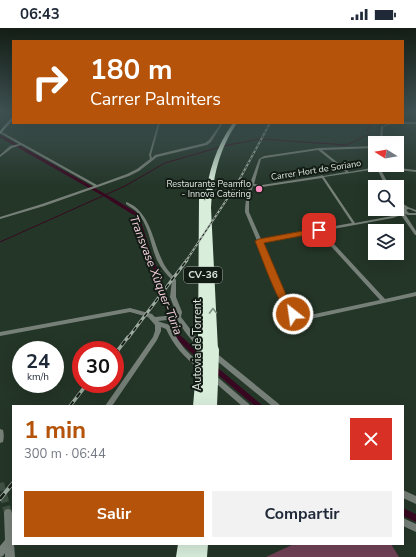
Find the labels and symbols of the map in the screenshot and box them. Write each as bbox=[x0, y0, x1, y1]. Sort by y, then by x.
north arrow bbox=[368, 136, 404, 172]
street label: Carrer Hort de Soriano bbox=[270, 157, 362, 183]
place label: Restaurante Peamflo - Innova Catering bbox=[166, 178, 251, 200]
marker: Restaurante Peamflo - Innova Catering bbox=[254, 184, 264, 194]
water label: Transvase Xùquer-Tùria bbox=[126, 213, 186, 337]
pin bbox=[302, 213, 336, 247]
road number: CV-36 bbox=[184, 267, 222, 283]
position arrow bbox=[272, 293, 314, 335]
street label: Autovia de Torrent bbox=[190, 299, 205, 391]
one-way arrow bbox=[209, 308, 217, 314]
speed limit sign: 30 bbox=[72, 341, 124, 393]

